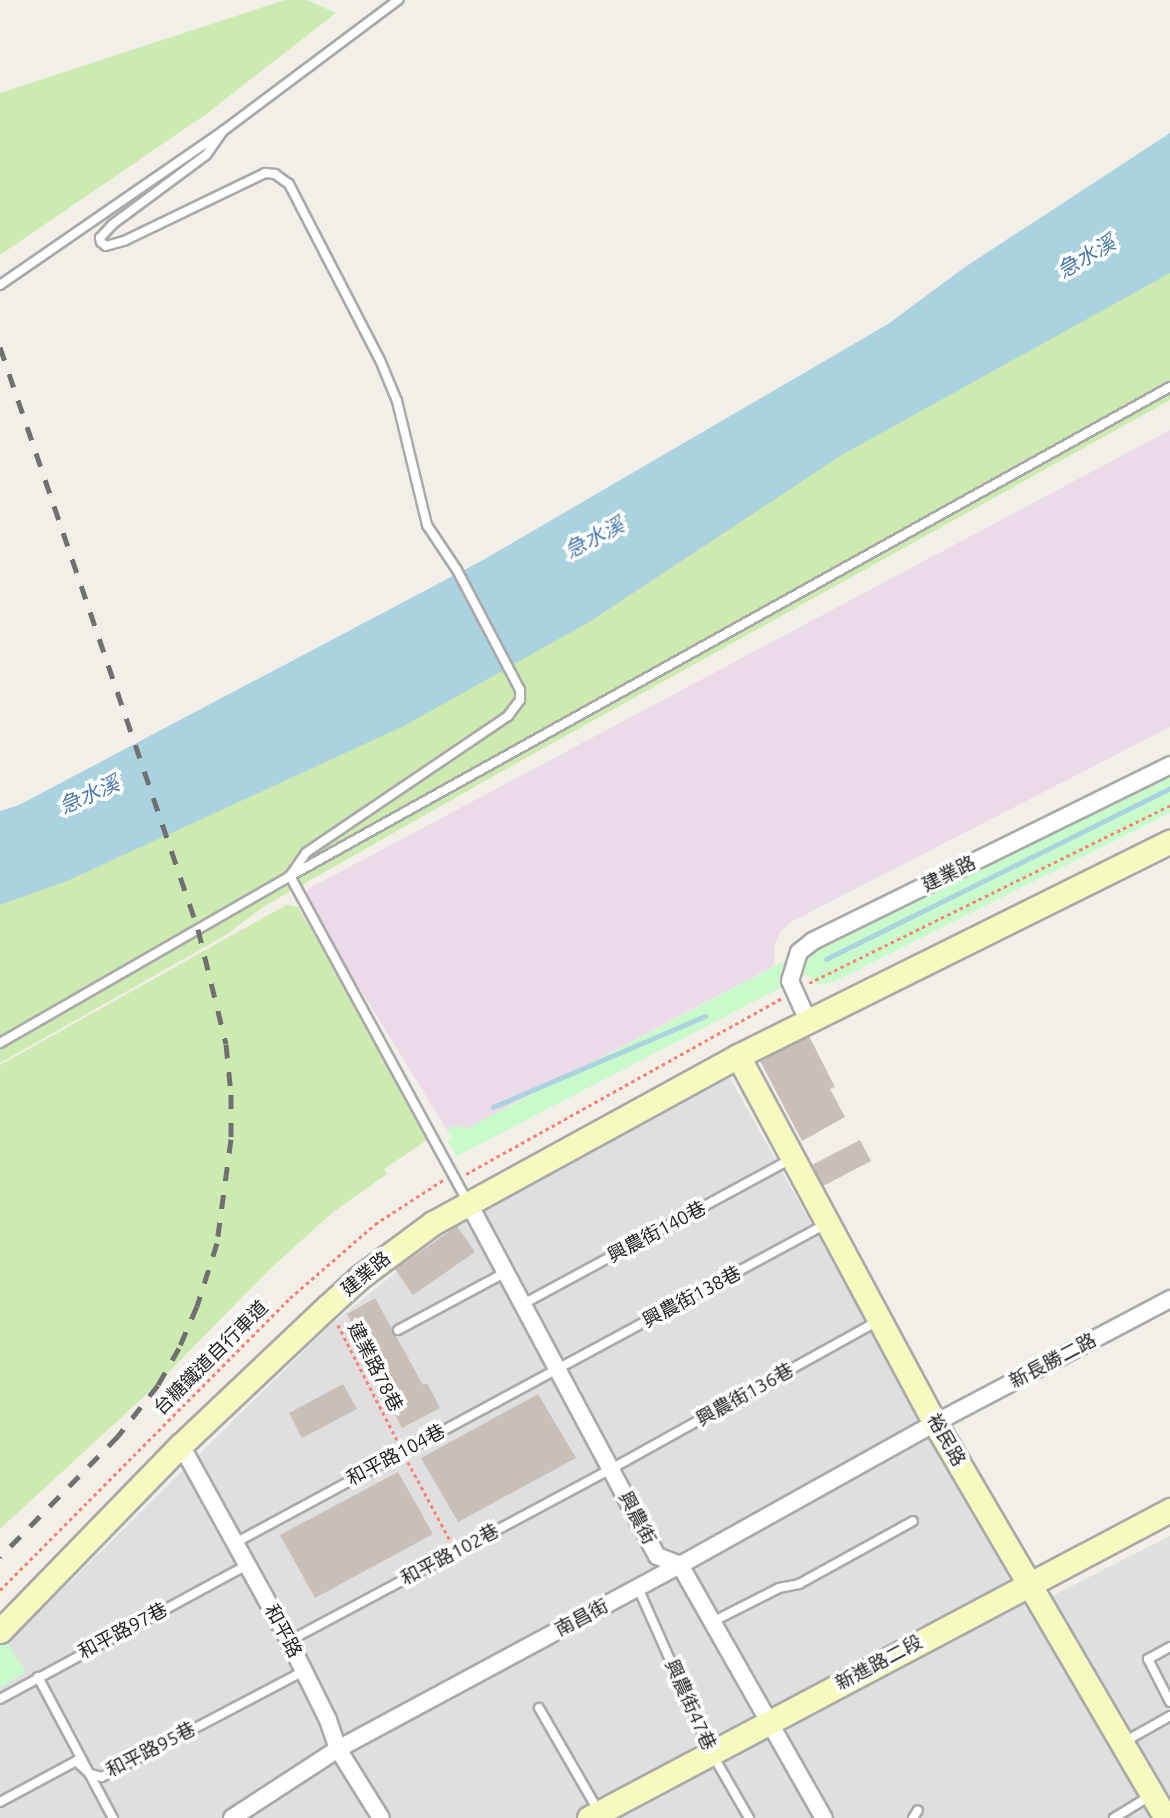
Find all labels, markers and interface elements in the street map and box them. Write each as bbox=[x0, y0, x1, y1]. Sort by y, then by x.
water label: 急水溪 bbox=[1052, 229, 1120, 283]
water label: 急水溪 bbox=[560, 511, 628, 563]
water label: 急水溪 bbox=[55, 770, 123, 818]
street label: 建業路 bbox=[918, 851, 980, 897]
street label: 興農街140巷 bbox=[604, 1197, 710, 1267]
street label: 建業路 bbox=[337, 1247, 395, 1301]
street label: 興農街138巷 bbox=[639, 1262, 745, 1332]
street label: 台糖鐵道自行車道 bbox=[149, 1296, 273, 1420]
street label: 建業路78巷 bbox=[343, 1318, 407, 1416]
street label: 新長勝二路 bbox=[1006, 1329, 1100, 1393]
street label: 興農街136巷 bbox=[692, 1359, 798, 1431]
street label: 裕民路 bbox=[922, 1410, 970, 1470]
street label: 和平路104巷 bbox=[343, 1420, 449, 1490]
street label: 興農街 bbox=[614, 1487, 660, 1549]
street label: 和平路102巷 bbox=[397, 1520, 503, 1590]
street label: 南昌街 bbox=[551, 1595, 613, 1641]
street label: 和平路97巷 bbox=[75, 1598, 171, 1664]
street label: 和平路 bbox=[260, 1600, 306, 1662]
street label: 新進路二段 bbox=[832, 1631, 926, 1695]
street label: 興農街47巷 bbox=[660, 1656, 720, 1754]
street label: 和平路95巷 bbox=[102, 1718, 200, 1782]

